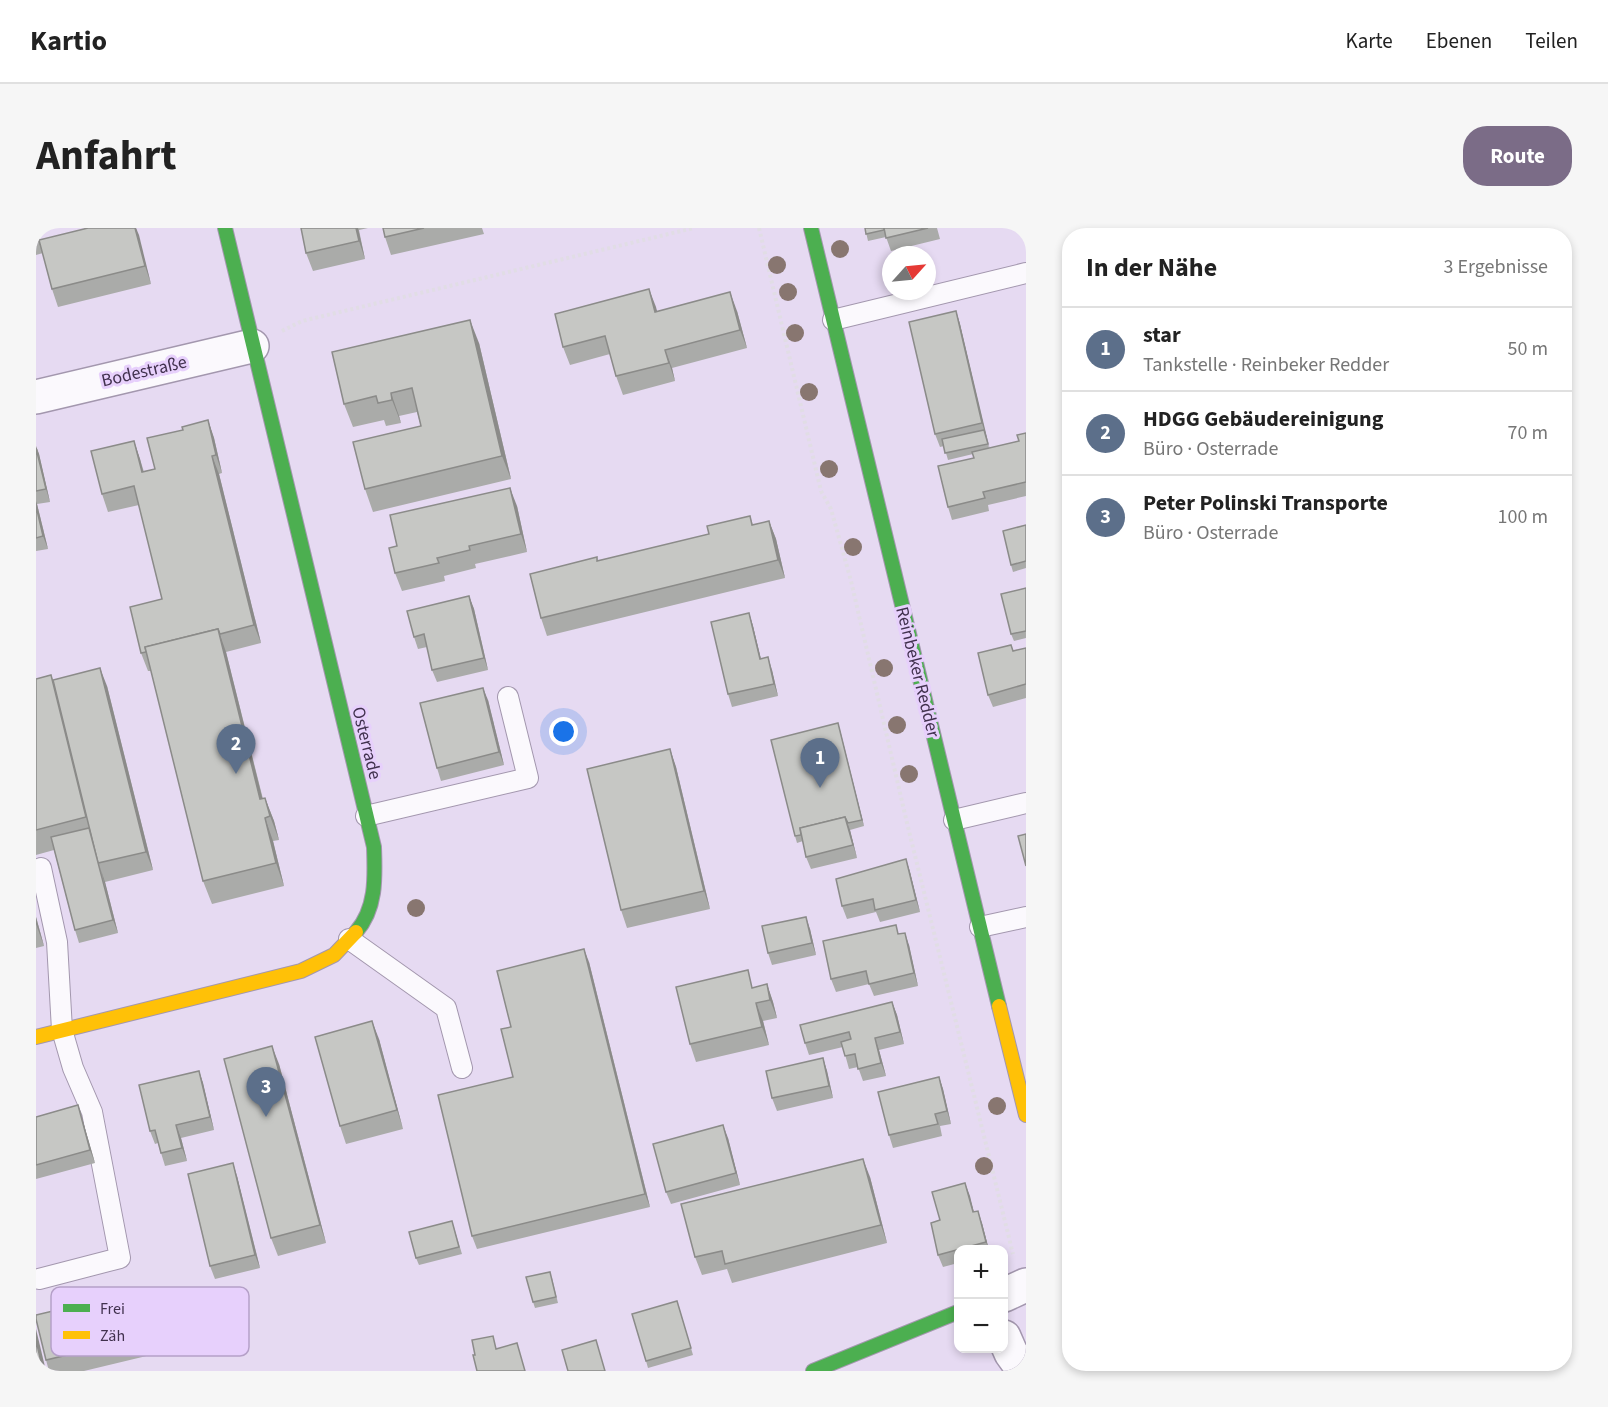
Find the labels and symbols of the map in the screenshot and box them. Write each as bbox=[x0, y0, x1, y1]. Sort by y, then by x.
north arrow bbox=[882, 246, 936, 300]
street label: Bodestraße bbox=[99, 350, 189, 393]
street label: Reinbeker Redder bbox=[889, 604, 946, 741]
street label: Osterrade bbox=[345, 704, 388, 782]
your location bbox=[549, 717, 578, 746]
pin: 2 bbox=[216, 724, 256, 774]
pin: 1 bbox=[800, 738, 840, 788]
pin: 3 bbox=[246, 1068, 286, 1117]
legend bbox=[51, 1287, 249, 1356]
text: Frei bbox=[100, 1298, 125, 1320]
text: Zäh bbox=[100, 1325, 125, 1347]

